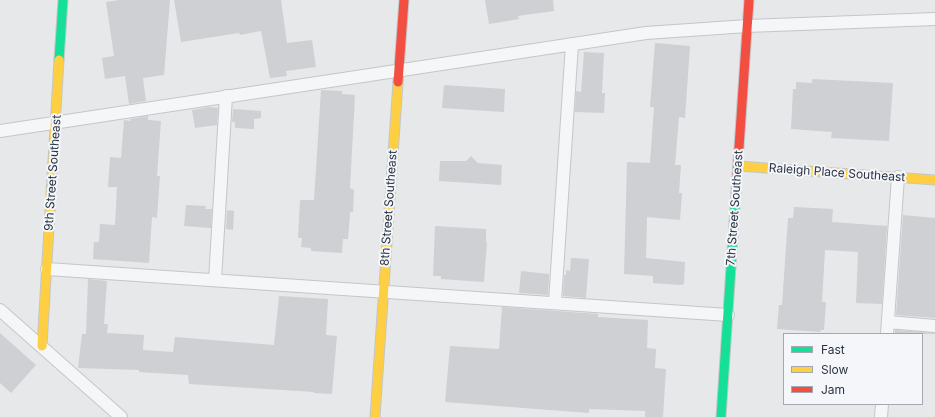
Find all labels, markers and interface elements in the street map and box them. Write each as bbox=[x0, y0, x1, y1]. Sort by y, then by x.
street label: 9th Street Southeast bbox=[42, 114, 64, 232]
street label: 8th Street Southeast bbox=[378, 150, 400, 266]
street label: 7th Street Southeast bbox=[724, 150, 746, 266]
street label: Raleigh Place Southeast bbox=[768, 161, 906, 185]
legend bbox=[783, 333, 923, 405]
text: Fast bbox=[821, 342, 845, 357]
text: Slow bbox=[821, 362, 848, 377]
text: Jam bbox=[821, 382, 845, 397]

